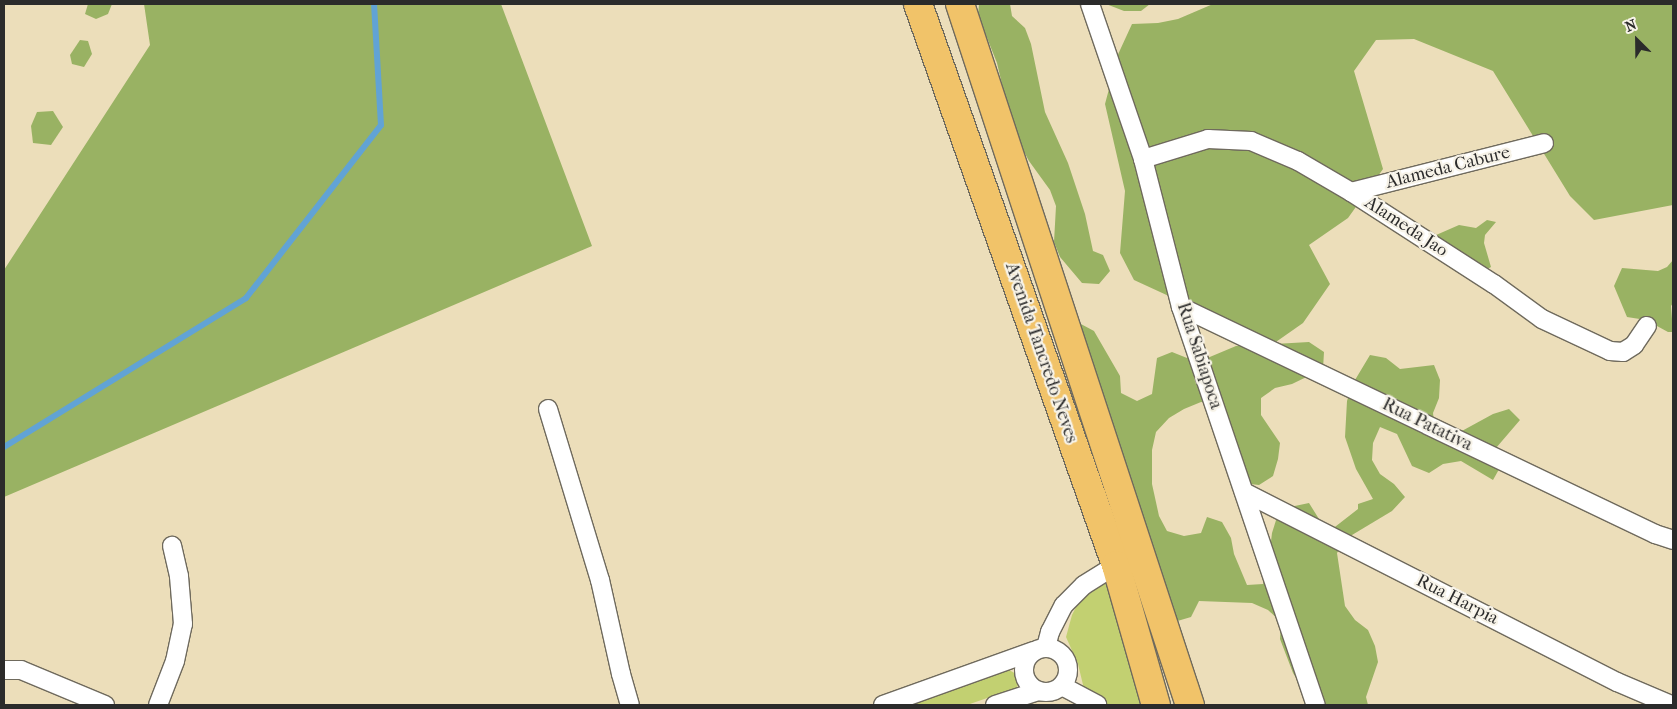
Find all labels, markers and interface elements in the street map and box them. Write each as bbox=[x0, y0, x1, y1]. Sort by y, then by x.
north arrow bbox=[1612, 15, 1662, 65]
text: N bbox=[1623, 16, 1639, 36]
street label: Alameda Cabure bbox=[1384, 142, 1512, 194]
street label: Alameda Jao bbox=[1360, 192, 1452, 262]
street label: Avenida Tancredo Neves bbox=[1000, 260, 1082, 446]
street label: Rua Sabiapoca bbox=[1172, 300, 1226, 412]
street label: Rua Patativa bbox=[1378, 394, 1476, 456]
street label: Rua Harpia bbox=[1412, 570, 1502, 630]

